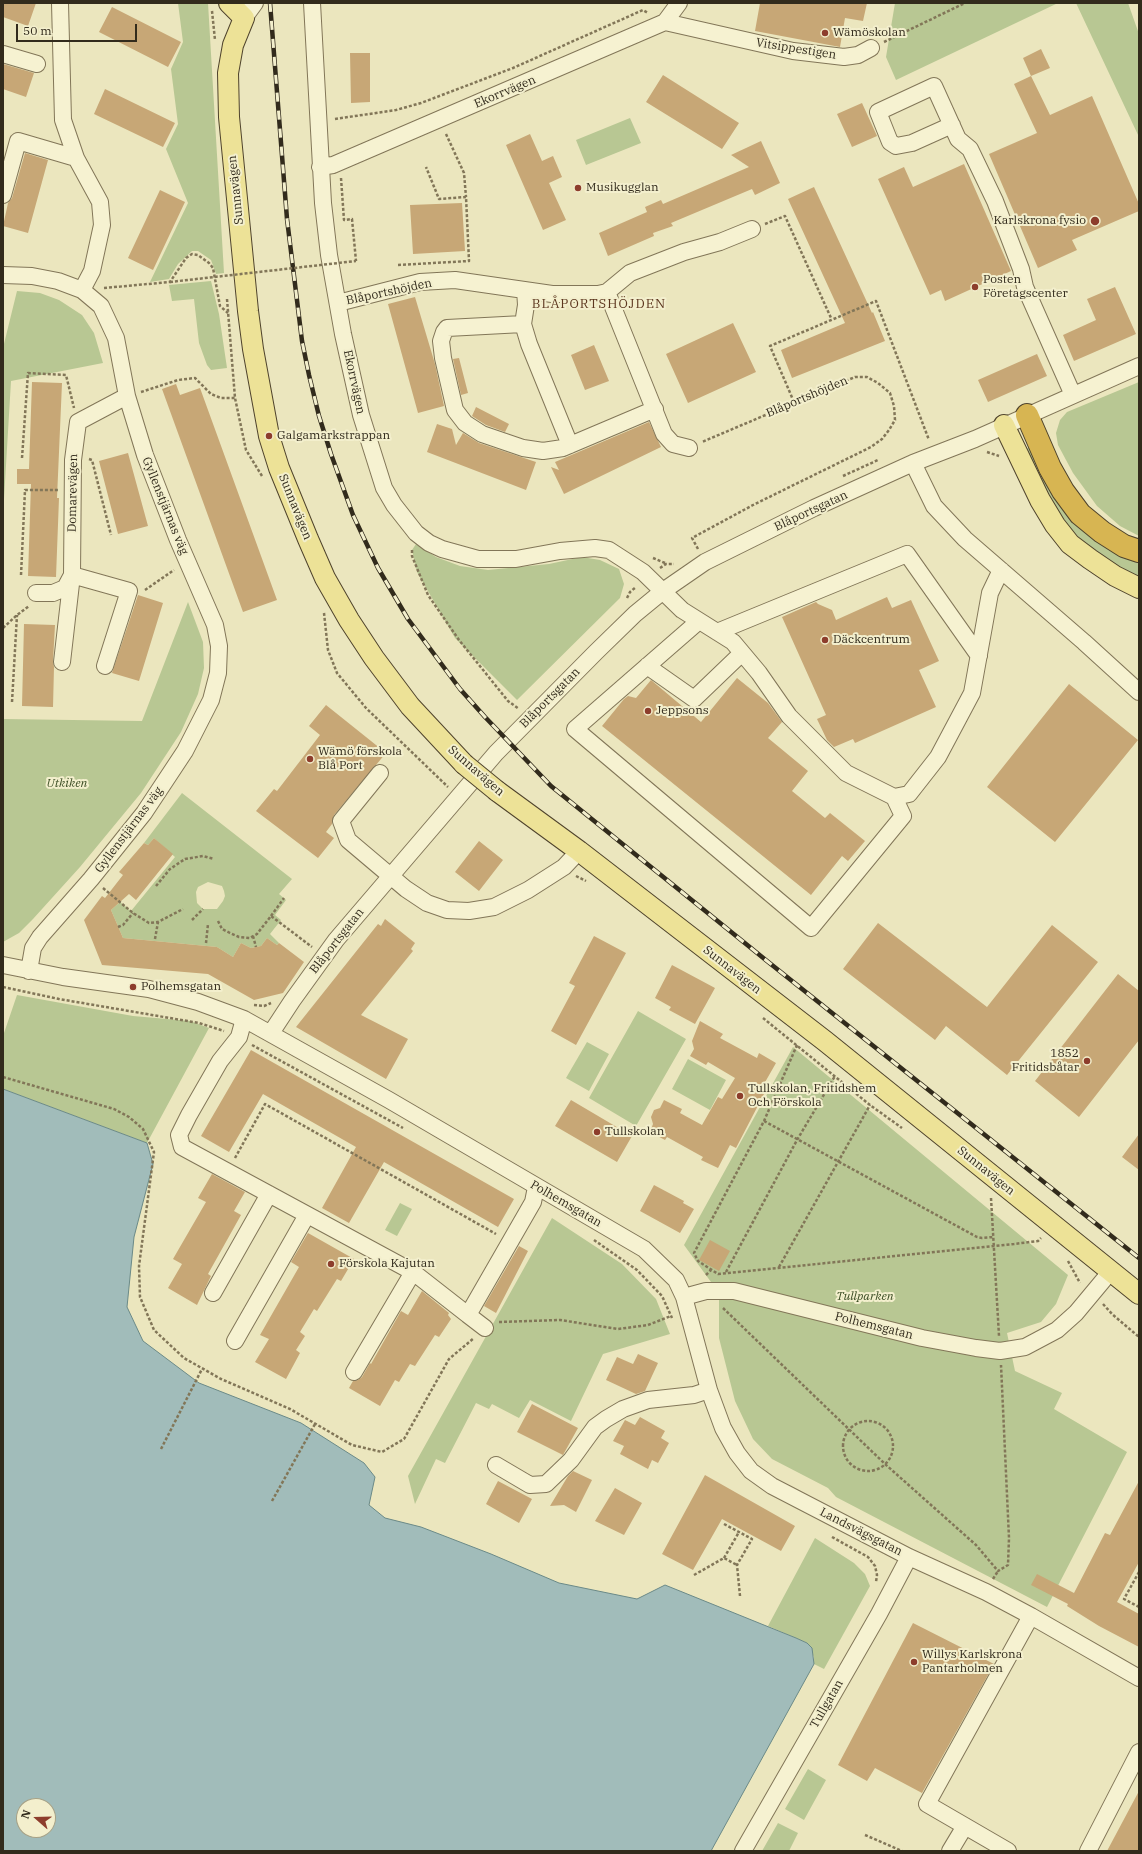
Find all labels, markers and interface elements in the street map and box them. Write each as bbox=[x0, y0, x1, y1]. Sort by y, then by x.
scale bar bbox=[18, 16, 139, 42]
text: 50 m bbox=[23, 23, 52, 38]
place label: Wämöskolan bbox=[833, 26, 906, 40]
marker: Wämöskolan bbox=[820, 28, 830, 38]
street label: Vitsippestigen bbox=[755, 36, 837, 62]
street label: Ekorrvägen bbox=[472, 73, 538, 111]
street label: Sunnavägen bbox=[225, 155, 247, 225]
place label: Musikugglan bbox=[586, 181, 659, 195]
marker: Musikugglan bbox=[573, 183, 583, 193]
place label: Karlskrona fysio bbox=[993, 214, 1086, 228]
marker: Karlskrona fysio bbox=[1089, 215, 1101, 227]
place label: Posten Företagscenter bbox=[983, 273, 1068, 301]
street label: Blåportshöjden bbox=[345, 276, 433, 308]
marker: Posten Företagscenter bbox=[970, 282, 980, 292]
district label: BLÅPORTSHÖJDEN bbox=[532, 296, 666, 312]
street label: Ekorrvägen bbox=[340, 348, 368, 416]
street label: Blåportshöjden bbox=[764, 373, 850, 421]
place label: Galgamarkstrappan bbox=[277, 429, 390, 443]
marker: Galgamarkstrappan bbox=[264, 431, 274, 441]
street label: Domarevägen bbox=[65, 454, 81, 532]
street label: Gyllenstjärnas väg bbox=[139, 455, 191, 557]
street label: Sunnavägen bbox=[275, 472, 315, 542]
street label: Blåportsgatan bbox=[772, 488, 850, 534]
place label: Däckcentrum bbox=[833, 633, 910, 647]
marker: Däckcentrum bbox=[820, 635, 830, 645]
street label: Blåportsgatan bbox=[517, 665, 583, 731]
place label: Jeppsons bbox=[656, 704, 709, 718]
marker: Jeppsons bbox=[643, 706, 653, 716]
street label: Sunnavägen bbox=[445, 743, 507, 799]
place label: Wämö förskola Blå Port bbox=[318, 745, 402, 773]
marker: Wämö förskola Blå Port bbox=[305, 754, 315, 764]
park label: Utkiken bbox=[47, 777, 87, 791]
street label: Gyllenstjärnas väg bbox=[92, 784, 166, 876]
street label: Blåportsgatan bbox=[307, 905, 367, 977]
street label: Sunnavägen bbox=[700, 943, 764, 997]
place label: Polhemsgatan bbox=[141, 980, 221, 994]
marker: Polhemsgatan bbox=[128, 982, 138, 992]
place label: 1852 Fritidsbåtar bbox=[1012, 1047, 1079, 1075]
marker: 1852 Fritidsbåtar bbox=[1082, 1056, 1092, 1066]
place label: Tullskolan, Fritidshem Och Förskola bbox=[748, 1082, 876, 1110]
marker: Tullskolan, Fritidshem Och Förskola bbox=[735, 1091, 745, 1101]
place label: Tullskolan bbox=[605, 1125, 664, 1139]
marker: Tullskolan bbox=[592, 1127, 602, 1137]
street label: Sunnavägen bbox=[954, 1144, 1018, 1198]
street label: Polhemsgatan bbox=[528, 1178, 604, 1230]
place label: Förskola Kajutan bbox=[339, 1257, 435, 1271]
marker: Förskola Kajutan bbox=[326, 1259, 336, 1269]
park label: Tullparken bbox=[836, 1290, 894, 1304]
street label: Polhemsgatan bbox=[833, 1309, 915, 1343]
street label: Landsvägsgatan bbox=[817, 1505, 905, 1559]
place label: Willys Karlskrona Pantarholmen bbox=[922, 1648, 1022, 1676]
marker: Willys Karlskrona Pantarholmen bbox=[909, 1657, 919, 1667]
street label: Tullgatan bbox=[807, 1677, 847, 1731]
north arrow bbox=[16, 1798, 56, 1838]
text: N bbox=[18, 1808, 34, 1821]

